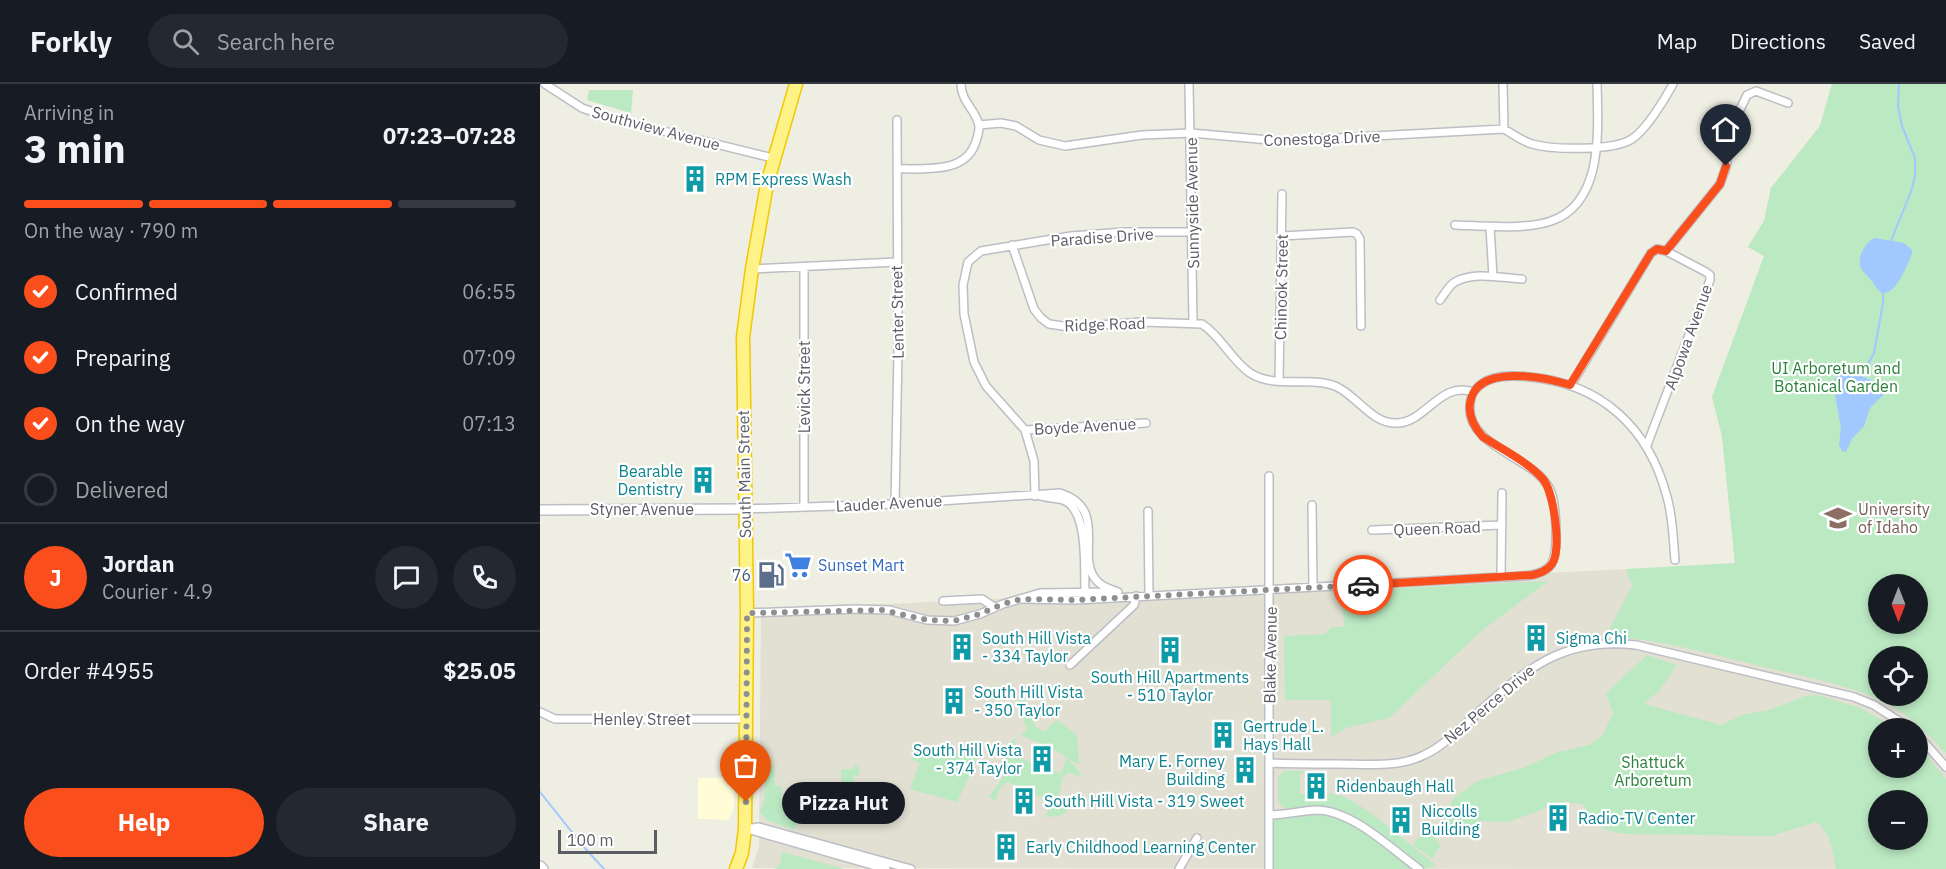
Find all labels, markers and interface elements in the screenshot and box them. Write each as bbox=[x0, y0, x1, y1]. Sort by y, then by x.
search box bbox=[148, 14, 568, 68]
text: Forkly bbox=[30, 23, 112, 60]
icon: search bbox=[169, 25, 202, 58]
text: Search here bbox=[217, 27, 335, 56]
text: Map bbox=[1657, 27, 1697, 55]
text: Directions bbox=[1730, 27, 1826, 55]
text: Saved bbox=[1859, 27, 1916, 55]
text: Arriving in bbox=[24, 99, 114, 126]
street label: Southview Avenue bbox=[590, 101, 723, 155]
pin bbox=[1700, 104, 1751, 166]
icon: home bbox=[1709, 113, 1742, 146]
text: 07:23–07:28 bbox=[383, 121, 516, 150]
text: 3 min bbox=[24, 123, 126, 174]
street label: Conestoga Drive bbox=[1263, 126, 1381, 150]
street label: Sunnyside Avenue bbox=[1181, 137, 1203, 269]
building icon: RPM Express Wash bbox=[680, 164, 710, 194]
place label: RPM Express Wash bbox=[715, 169, 852, 189]
text: On the way · 790 m bbox=[24, 217, 198, 244]
street label: Paradise Drive bbox=[1050, 223, 1154, 251]
street label: Chinook Street bbox=[1270, 234, 1292, 340]
street label: Lenter Street bbox=[886, 265, 908, 359]
icon: check bbox=[24, 275, 57, 308]
text: Confirmed bbox=[75, 277, 178, 306]
text: 06:55 bbox=[462, 278, 516, 305]
street label: Alpowa Avenue bbox=[1660, 281, 1716, 392]
street label: Ridge Road bbox=[1064, 313, 1146, 335]
icon: check bbox=[24, 341, 57, 374]
street label: Levick Street bbox=[794, 341, 814, 433]
text: Preparing bbox=[75, 343, 170, 372]
text: 07:09 bbox=[462, 344, 516, 371]
park label: UI Arboretum and Botanical Garden bbox=[1771, 358, 1901, 396]
icon: check bbox=[24, 407, 57, 440]
text: On the way bbox=[75, 409, 185, 438]
text: 07:13 bbox=[462, 410, 516, 437]
street label: South Main Street bbox=[733, 410, 755, 538]
street label: Boyde Avenue bbox=[1033, 413, 1137, 439]
place label: Bearable Dentistry bbox=[617, 461, 683, 499]
building icon: Bearable Dentistry bbox=[688, 465, 718, 495]
text: Delivered bbox=[75, 475, 169, 504]
street label: Lauder Avenue bbox=[835, 490, 943, 516]
street label: Styner Avenue bbox=[590, 499, 694, 519]
place label: University of Idaho bbox=[1858, 499, 1930, 537]
school or university icon: University of Idaho bbox=[1823, 503, 1853, 533]
street label: Queen Road bbox=[1393, 516, 1481, 540]
button: chat bbox=[375, 546, 438, 609]
button: phone bbox=[453, 546, 516, 609]
text: Jordan bbox=[102, 549, 175, 578]
supermarket icon: Sunset Mart bbox=[783, 550, 813, 580]
place label: Sunset Mart bbox=[818, 555, 905, 575]
courier bbox=[1333, 555, 1393, 615]
fuel station icon: 76 bbox=[756, 560, 786, 590]
text: J bbox=[49, 563, 62, 592]
place label: 76 bbox=[732, 565, 751, 585]
icon: car bbox=[1347, 569, 1380, 602]
north arrow bbox=[1868, 574, 1928, 634]
map controls bbox=[1868, 574, 1928, 850]
text: Courier · 4.9 bbox=[102, 578, 213, 605]
street label: Blake Avenue bbox=[1259, 606, 1281, 704]
building icon: Sigma Chi bbox=[1521, 623, 1551, 653]
place label: South Hill Vista - 334 Taylor bbox=[982, 628, 1092, 666]
place label: Sigma Chi bbox=[1556, 628, 1627, 648]
building icon: South Hill Vista - 334 Taylor bbox=[947, 632, 977, 662]
building icon: South Hill Apartments - 510 Taylor bbox=[1155, 635, 1185, 665]
button: locate bbox=[1868, 646, 1928, 706]
text: Order #4955 bbox=[24, 656, 154, 685]
text: $25.05 bbox=[443, 656, 516, 685]
street label: Nez Perce Drive bbox=[1439, 660, 1539, 748]
place label: South Hill Apartments - 510 Taylor bbox=[1091, 667, 1249, 705]
place label: South Hill Vista - 350 Taylor bbox=[974, 682, 1084, 720]
building icon: South Hill Vista - 350 Taylor bbox=[939, 686, 969, 716]
street label: Henley Street bbox=[593, 709, 691, 729]
place label: Gertrude L. Hays Hall bbox=[1243, 716, 1324, 754]
button: + bbox=[1868, 718, 1928, 778]
building icon: Gertrude L. Hays Hall bbox=[1208, 720, 1238, 750]
pin bbox=[720, 740, 771, 802]
place label: South Hill Vista - 374 Taylor bbox=[913, 740, 1022, 778]
building icon: South Hill Vista - 374 Taylor bbox=[1027, 744, 1057, 774]
icon: bag bbox=[729, 749, 762, 782]
place label: Mary E. Forney Building bbox=[1119, 751, 1226, 789]
park label: Shattuck Arboretum bbox=[1614, 752, 1692, 790]
building icon: Mary E. Forney Building bbox=[1230, 755, 1260, 785]
building icon: Ridenbaugh Hall bbox=[1301, 771, 1331, 801]
place label: Ridenbaugh Hall bbox=[1336, 776, 1454, 796]
callout: Pizza Hut bbox=[782, 781, 905, 823]
building icon: South Hill Vista - 319 Sweet bbox=[1009, 786, 1039, 816]
button: Help bbox=[24, 788, 264, 857]
button: Share bbox=[276, 788, 516, 857]
text: Pizza Hut bbox=[799, 789, 888, 816]
button: − bbox=[1868, 790, 1928, 850]
place label: South Hill Vista - 319 Sweet bbox=[1044, 791, 1244, 811]
place label: Niccolls Building bbox=[1421, 801, 1480, 839]
building icon: Radio-TV Center bbox=[1543, 803, 1573, 833]
building icon: Niccolls Building bbox=[1386, 805, 1416, 835]
place label: Radio-TV Center bbox=[1578, 808, 1696, 828]
scale bar bbox=[558, 827, 657, 854]
text: 100 m bbox=[567, 830, 614, 850]
building icon: Early Childhood Learning Center bbox=[991, 832, 1021, 862]
place label: Early Childhood Learning Center bbox=[1026, 837, 1256, 857]

